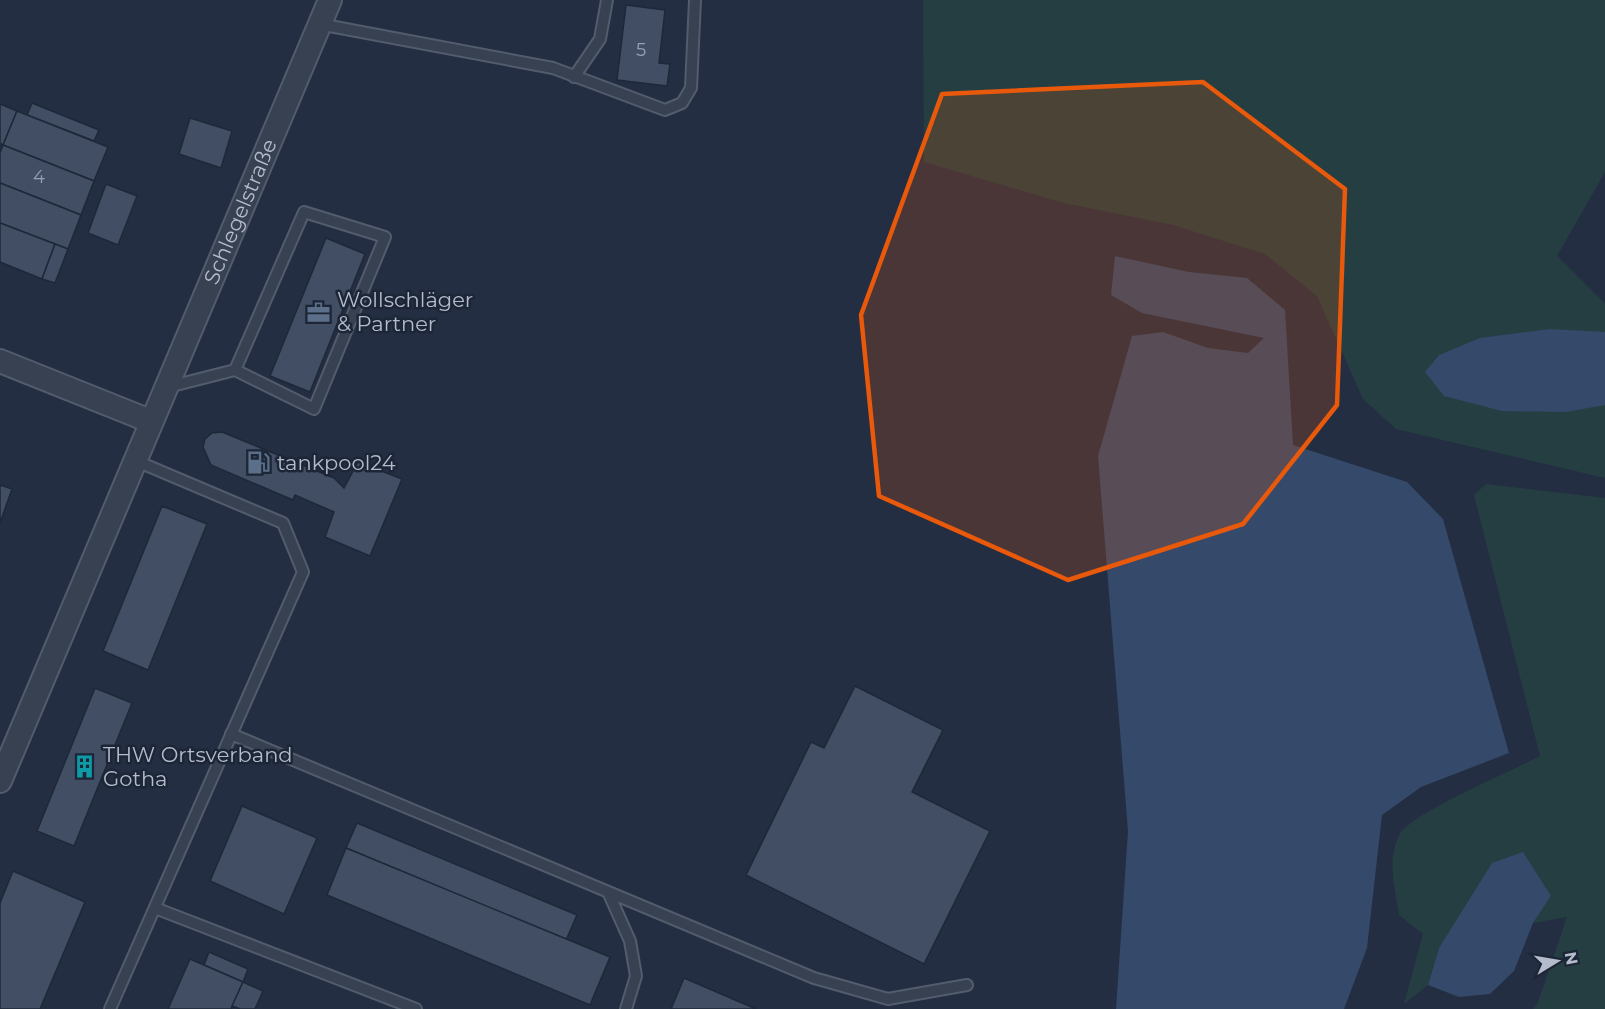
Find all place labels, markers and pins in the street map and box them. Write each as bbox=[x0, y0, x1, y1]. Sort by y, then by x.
place label: Wollschläger & Partner bbox=[337, 287, 473, 336]
office icon: Wollschläger & Partner bbox=[306, 299, 332, 325]
fuel station icon: tankpool24 bbox=[246, 450, 272, 476]
place label: tankpool24 bbox=[277, 450, 396, 475]
place label: THW Ortsverband Gotha bbox=[103, 742, 293, 791]
building icon: THW Ortsverband Gotha bbox=[72, 754, 98, 780]

